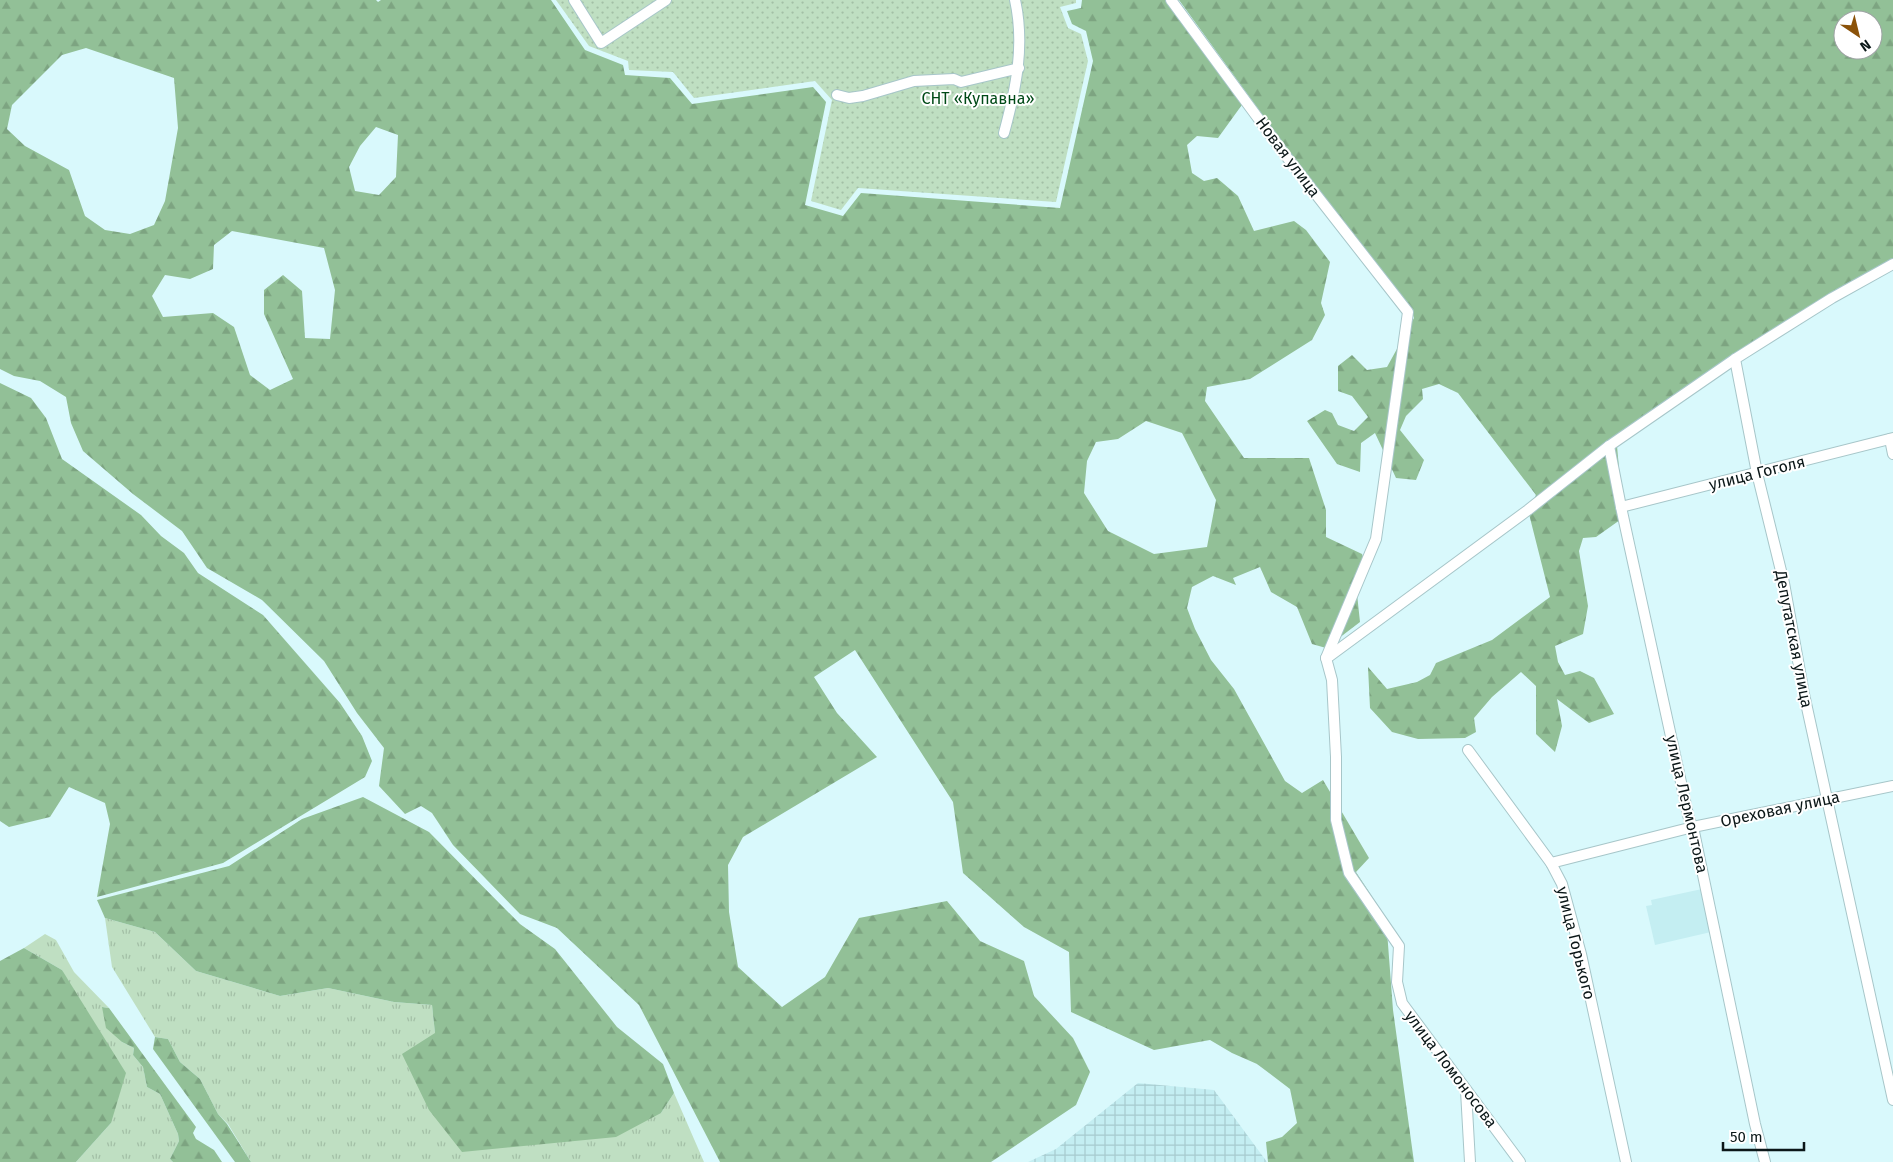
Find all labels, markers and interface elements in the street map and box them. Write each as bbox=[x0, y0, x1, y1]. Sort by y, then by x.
north arrow bbox=[1833, 10, 1883, 60]
text: N bbox=[1856, 36, 1874, 55]
park label: СНТ «Купавна» bbox=[921, 89, 1035, 108]
street label: Новая улица bbox=[1252, 113, 1324, 201]
street label: улица Гоголя bbox=[1707, 452, 1807, 494]
street label: Депутатская улица bbox=[1771, 568, 1817, 709]
street label: улица Лермонтова bbox=[1662, 733, 1712, 875]
street label: Ореховая улица bbox=[1719, 787, 1841, 831]
street label: улица Горького bbox=[1553, 885, 1599, 1001]
street label: улица Ломоносова bbox=[1401, 1007, 1501, 1131]
scale bar bbox=[1723, 1120, 1804, 1152]
text: 50 m bbox=[1730, 1128, 1763, 1146]

